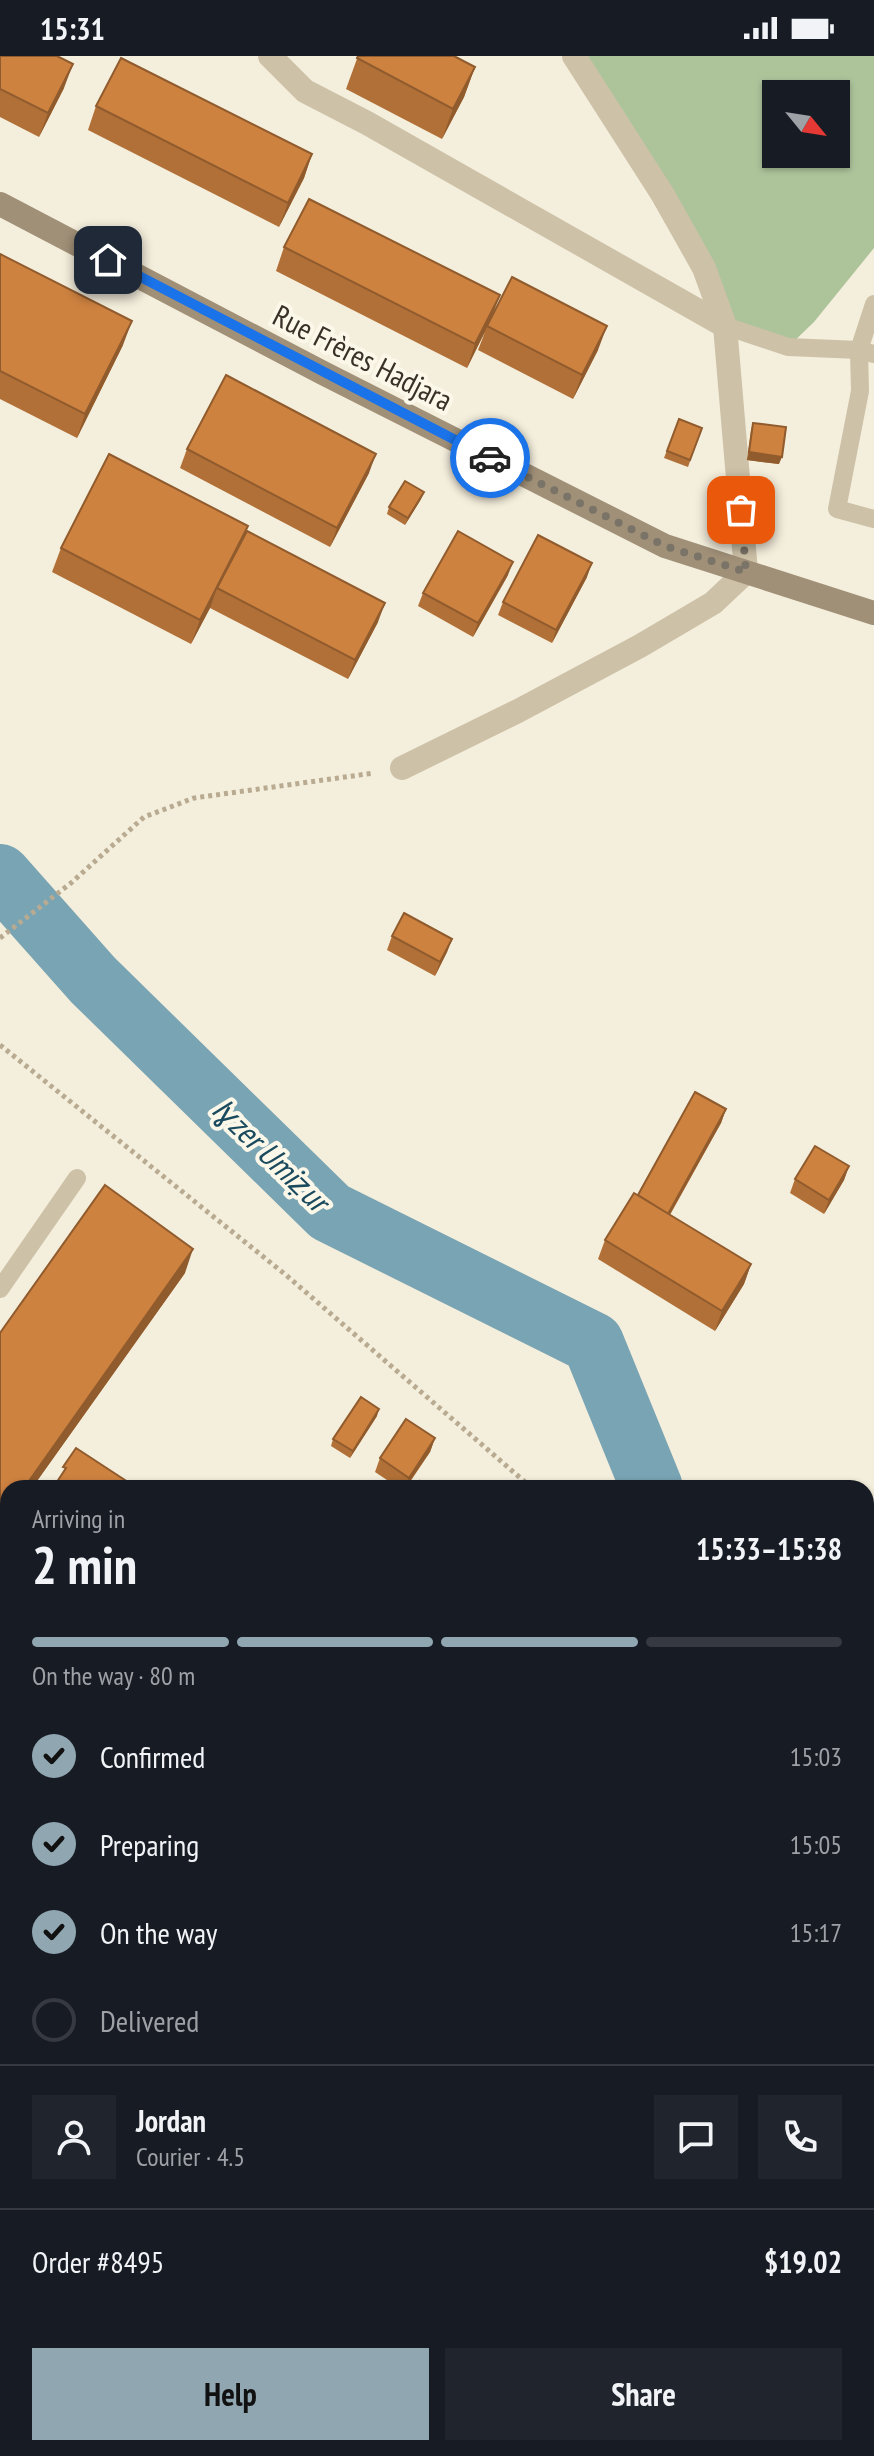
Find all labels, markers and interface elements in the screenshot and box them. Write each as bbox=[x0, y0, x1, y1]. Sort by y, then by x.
text: 15:31 bbox=[40, 9, 105, 48]
north arrow bbox=[762, 80, 850, 168]
map controls bbox=[762, 80, 850, 168]
pin bbox=[74, 226, 142, 294]
icon: home bbox=[86, 238, 130, 282]
street label: Rue Frères Hadjara bbox=[267, 295, 459, 419]
courier bbox=[450, 418, 530, 498]
icon: car bbox=[468, 436, 512, 480]
pin bbox=[707, 476, 775, 544]
icon: bag bbox=[719, 488, 763, 532]
water label: Iɣzer Umiẓur bbox=[204, 1088, 341, 1223]
text: Arriving in bbox=[32, 1502, 125, 1535]
text: 15:33–15:38 bbox=[696, 1529, 842, 1568]
text: 2 min bbox=[32, 1531, 137, 1598]
text: On the way · 80 m bbox=[32, 1659, 195, 1692]
icon: check bbox=[32, 1734, 76, 1778]
text: Confirmed bbox=[100, 1737, 205, 1776]
text: 15:03 bbox=[790, 1740, 842, 1773]
icon: check bbox=[32, 1822, 76, 1866]
text: Preparing bbox=[100, 1825, 199, 1864]
text: 15:05 bbox=[790, 1828, 842, 1861]
icon: check bbox=[32, 1910, 76, 1954]
text: On the way bbox=[100, 1913, 217, 1952]
text: 15:17 bbox=[790, 1916, 842, 1949]
text: Delivered bbox=[100, 2001, 199, 2040]
button: person bbox=[32, 2095, 116, 2179]
button: chat bbox=[654, 2095, 738, 2179]
button: phone bbox=[758, 2095, 842, 2179]
text: Jordan bbox=[136, 2101, 206, 2140]
text: Courier · 4.5 bbox=[136, 2140, 245, 2173]
text: Order #8495 bbox=[32, 2242, 164, 2281]
text: $19.02 bbox=[764, 2242, 842, 2281]
button: Help bbox=[32, 2348, 429, 2440]
button: Share bbox=[445, 2348, 842, 2440]

